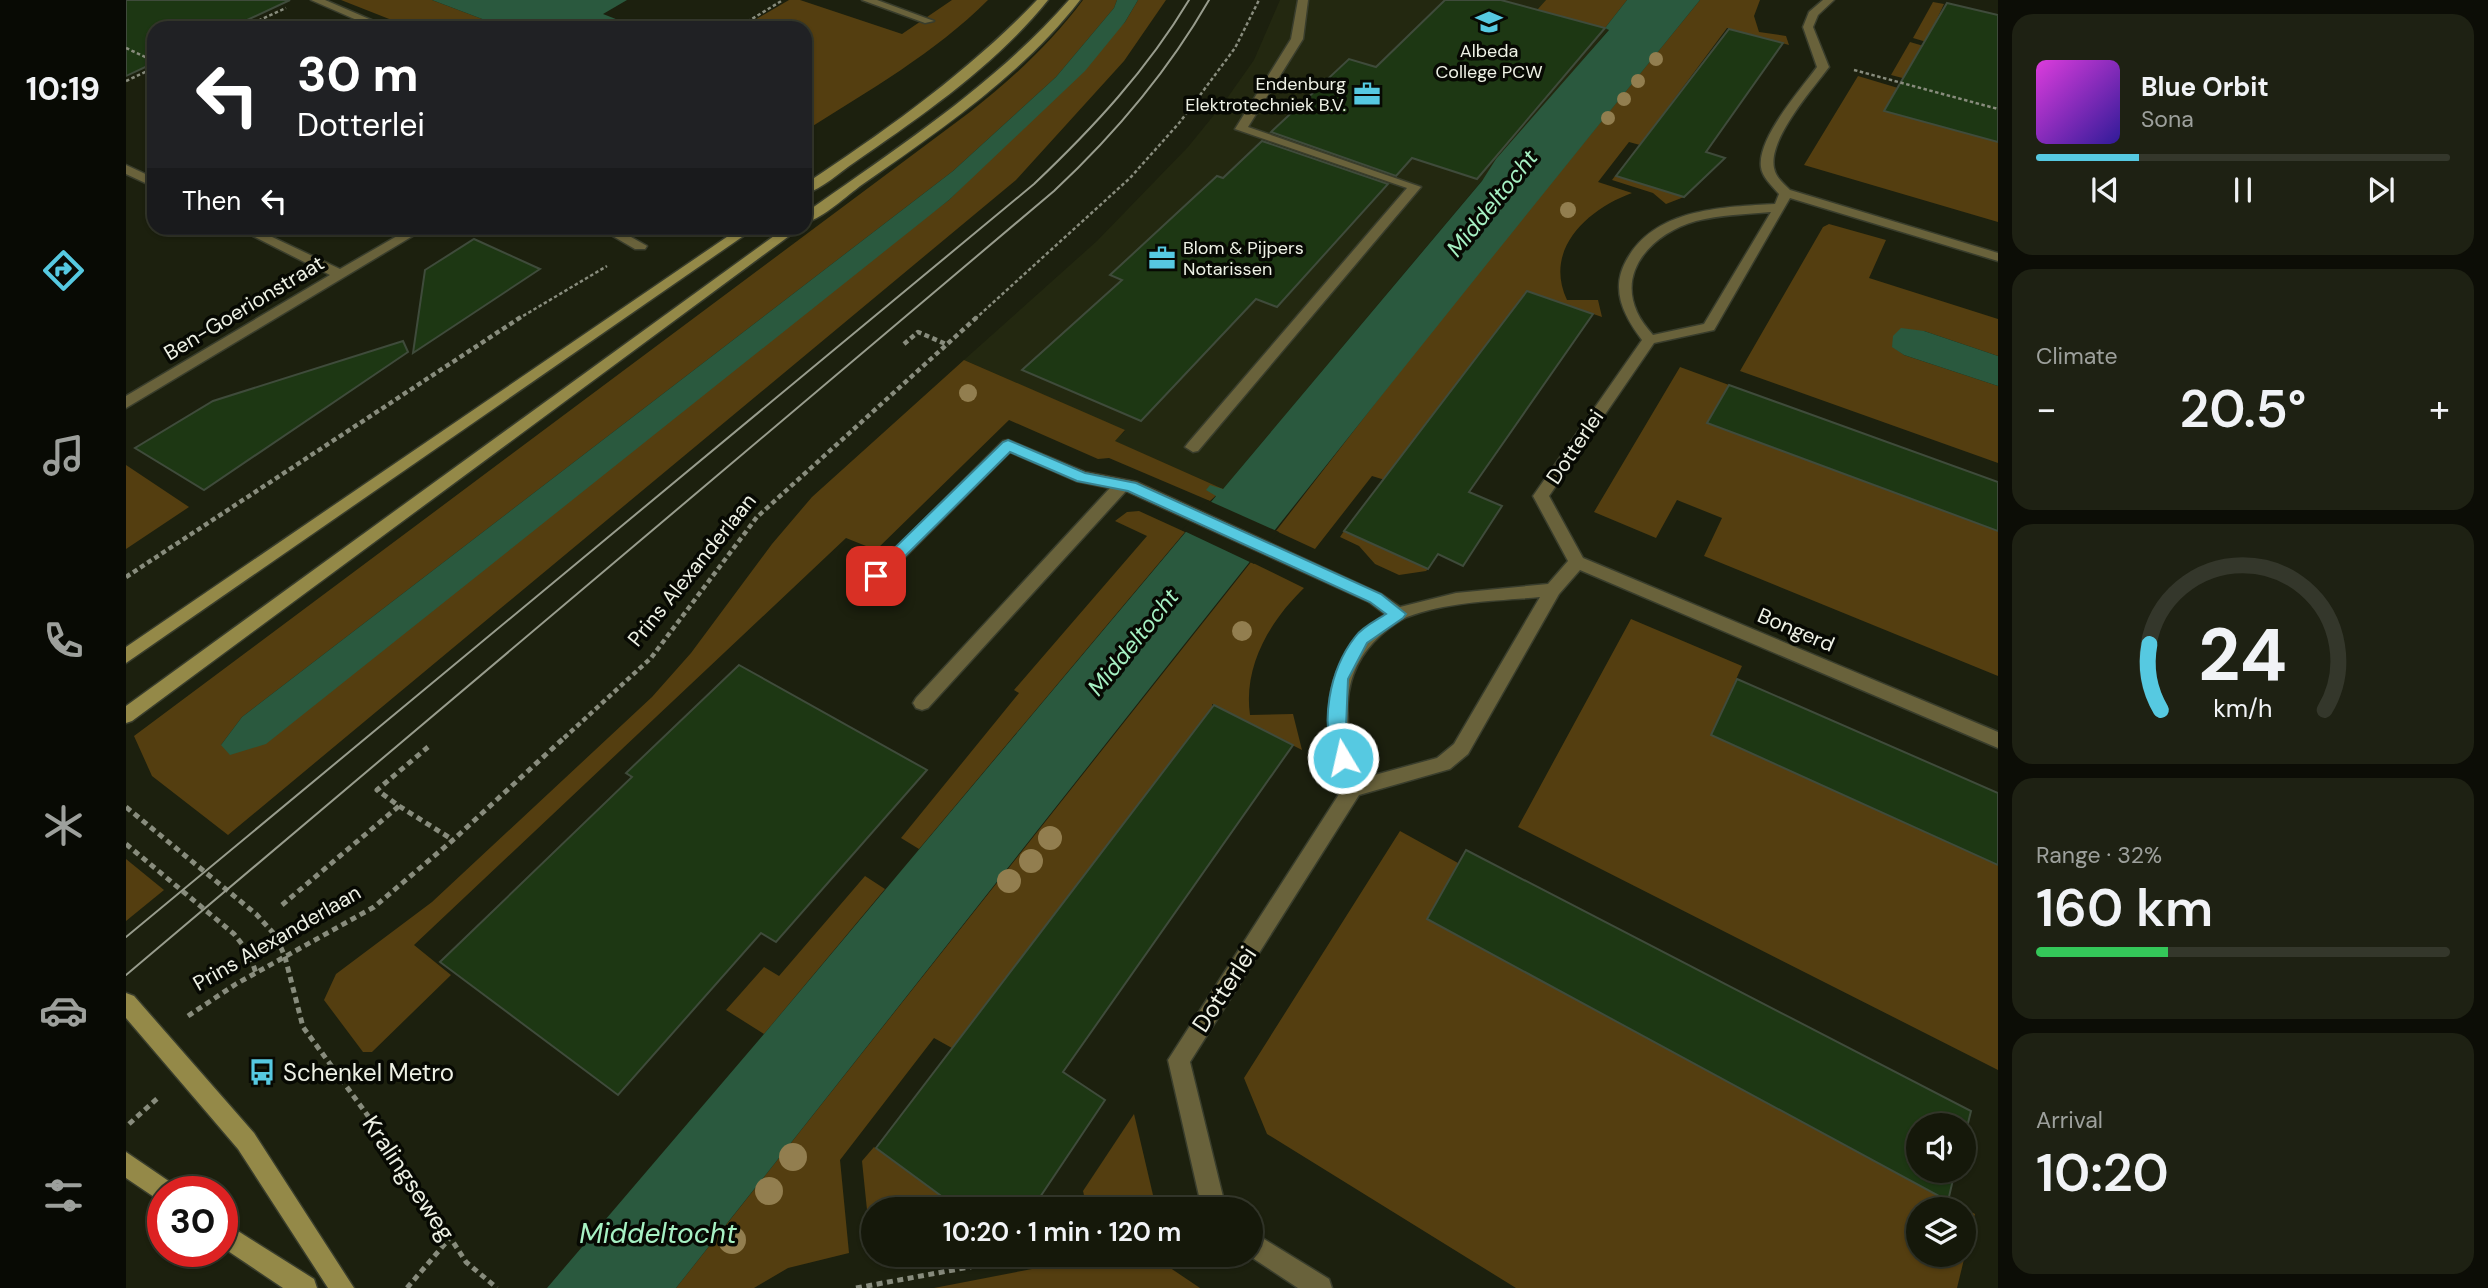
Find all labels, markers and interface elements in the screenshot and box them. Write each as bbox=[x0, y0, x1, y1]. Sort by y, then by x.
school or university icon: Albeda College PCW bbox=[1474, 7, 1504, 37]
place label: Albeda College PCW bbox=[1435, 39, 1543, 84]
text: 30 m bbox=[297, 42, 419, 106]
icon: left bbox=[182, 49, 273, 140]
text: 10:19 bbox=[26, 68, 100, 110]
text: Blue Orbit bbox=[2141, 70, 2269, 104]
place label: Endenburg Elektrotechniek B.V. bbox=[1185, 72, 1346, 117]
office icon: Endenburg Elektrotechniek B.V. bbox=[1352, 79, 1382, 109]
text: Dotterlei bbox=[297, 104, 425, 146]
text: Sona bbox=[2141, 104, 2194, 134]
water label: Middeltocht bbox=[1440, 143, 1544, 263]
icon: previous bbox=[2086, 171, 2124, 209]
icon: pause bbox=[2224, 171, 2262, 209]
icon: next bbox=[2362, 171, 2400, 209]
icon: left bbox=[255, 182, 293, 220]
text: Then bbox=[182, 184, 241, 218]
place label: Blom & Pijpers Notarissen bbox=[1183, 236, 1304, 281]
office icon: Blom & Pijpers Notarissen bbox=[1147, 243, 1177, 273]
icon: directions bbox=[39, 246, 88, 295]
street label: Ben-Goerionstraat bbox=[159, 249, 329, 367]
text: Climate bbox=[2036, 341, 2118, 371]
text: 20.5° bbox=[2180, 375, 2306, 443]
text: − bbox=[2036, 384, 2057, 434]
text: + bbox=[2429, 384, 2450, 434]
street label: Dotterlei bbox=[1540, 404, 1610, 490]
icon: music bbox=[39, 431, 88, 480]
street label: Prins Alexanderlaan bbox=[621, 488, 763, 652]
pin bbox=[846, 546, 906, 606]
icon: arrive bbox=[857, 557, 895, 595]
water label: Middeltocht bbox=[1081, 582, 1185, 702]
street label: Bongerd bbox=[1753, 601, 1839, 659]
text: 24 bbox=[2199, 608, 2287, 703]
icon: phone bbox=[39, 616, 88, 665]
text: km/h bbox=[2213, 692, 2273, 725]
position arrow bbox=[1306, 721, 1380, 795]
icon: climate bbox=[39, 801, 88, 850]
text: Range · 32% bbox=[2036, 840, 2162, 870]
text: 160 km bbox=[2036, 874, 2213, 942]
street label: Prins Alexanderlaan bbox=[188, 878, 366, 998]
street label: Dotterlei bbox=[1185, 940, 1263, 1038]
icon: car bbox=[39, 986, 88, 1035]
bus stop icon: Schenkel Metro bbox=[247, 1057, 277, 1087]
place label: Schenkel Metro bbox=[283, 1057, 454, 1088]
text: Arrival bbox=[2036, 1105, 2103, 1135]
street label: Kralingseweg bbox=[356, 1110, 462, 1246]
map controls bbox=[1906, 1113, 1976, 1267]
button: sound bbox=[1906, 1113, 1976, 1183]
text: 10:20 bbox=[2036, 1139, 2169, 1207]
icon: filters bbox=[39, 1171, 88, 1220]
speed limit sign: 30 bbox=[147, 1176, 238, 1267]
button: layers bbox=[1906, 1197, 1976, 1267]
water label: Middeltocht bbox=[579, 1215, 737, 1252]
text: 10:20 · 1 min · 120 m bbox=[943, 1215, 1181, 1249]

